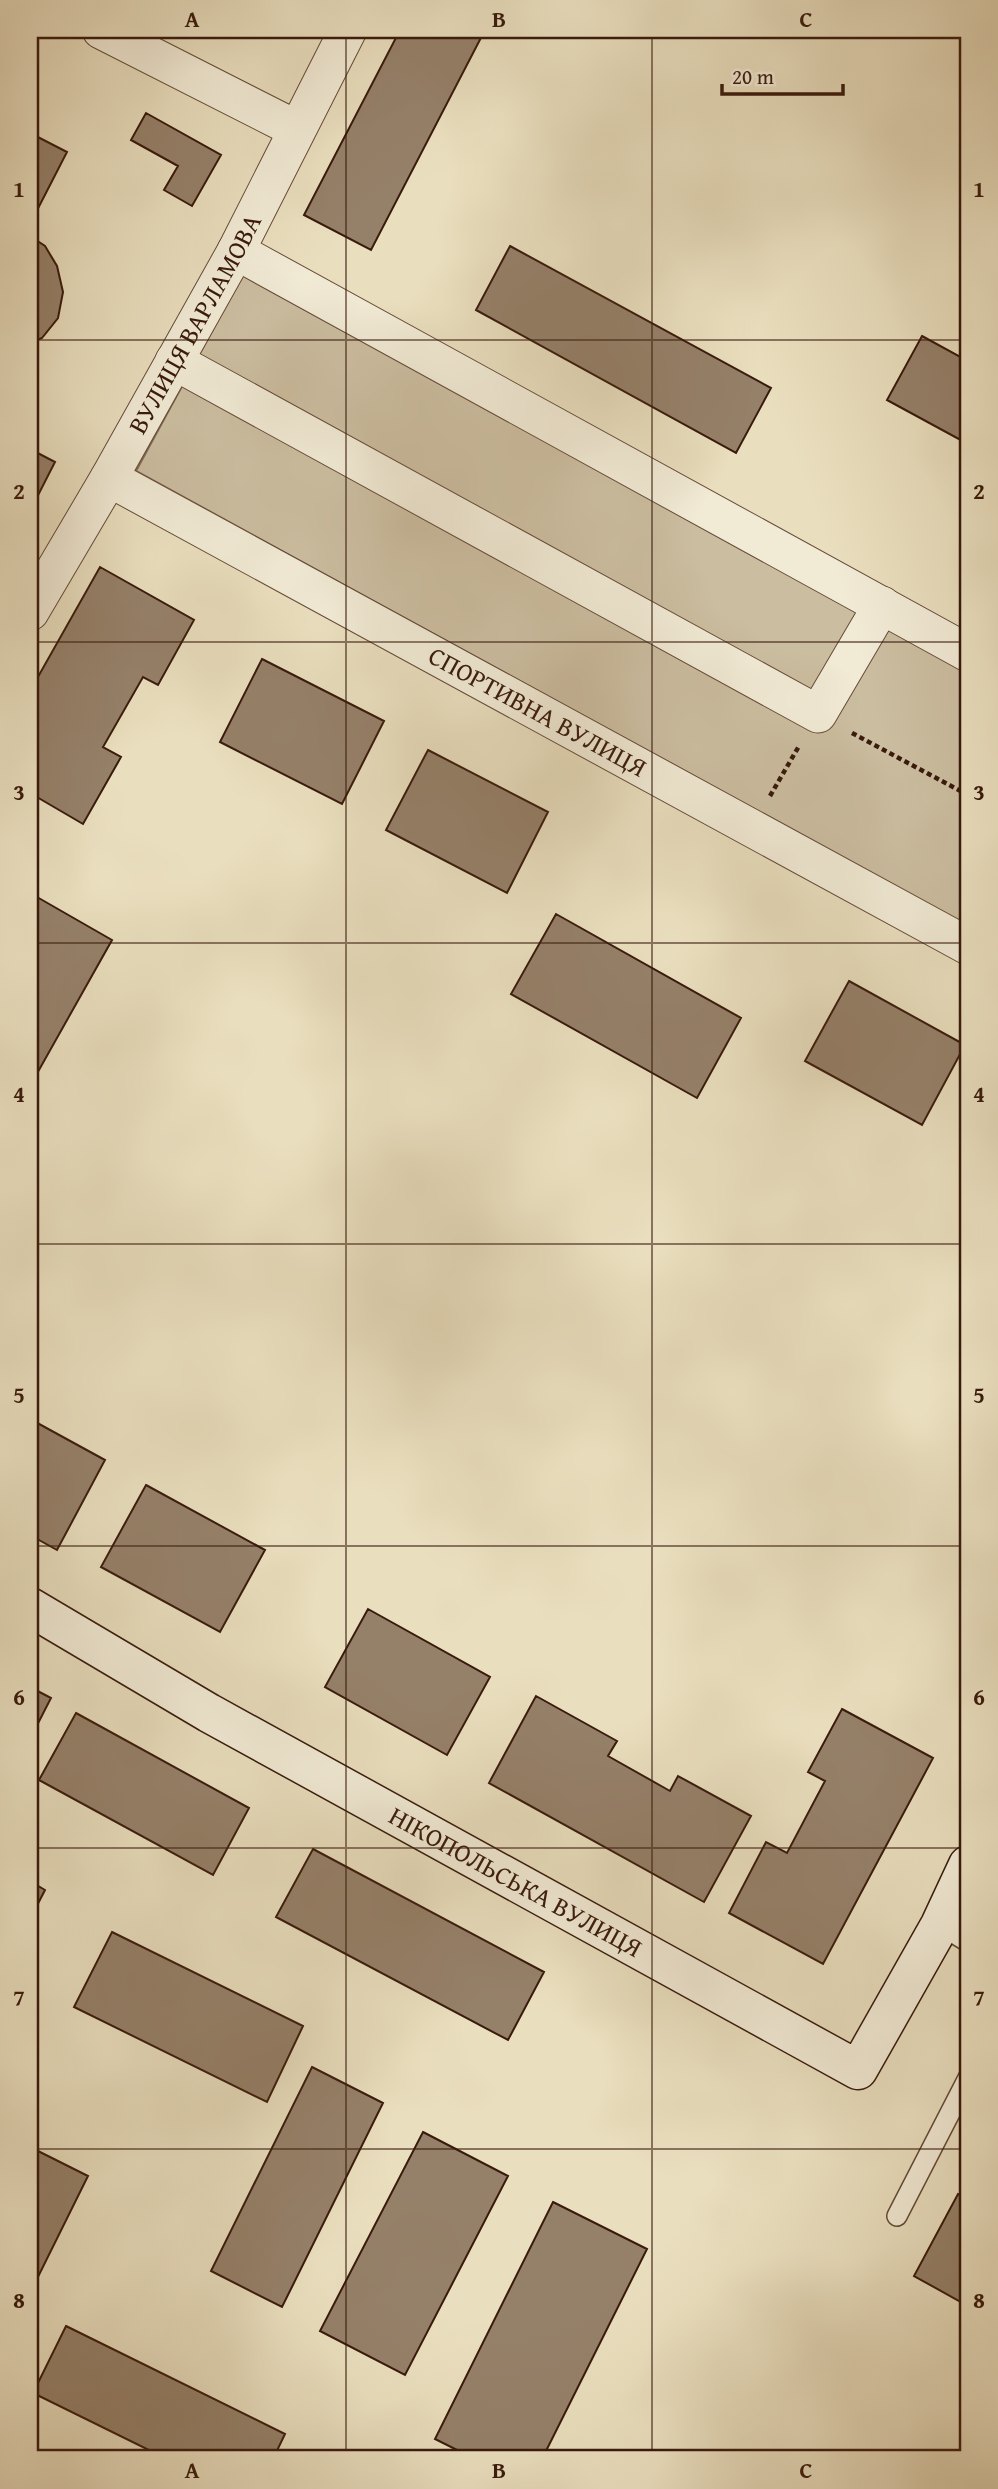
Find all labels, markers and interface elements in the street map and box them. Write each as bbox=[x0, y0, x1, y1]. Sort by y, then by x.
text: A bbox=[185, 2, 200, 35]
text: B bbox=[492, 2, 506, 35]
text: C bbox=[799, 2, 813, 35]
scale bar bbox=[722, 52, 842, 96]
text: 20 m bbox=[732, 61, 774, 92]
text: 1 bbox=[13, 172, 25, 205]
text: 1 bbox=[973, 172, 985, 205]
street label: ВУЛИЦЯ ВАРЛАМОВА bbox=[118, 207, 271, 441]
text: 2 bbox=[13, 474, 25, 507]
text: 2 bbox=[973, 474, 985, 507]
street label: СПОРТИВНА ВУЛИЦЯ bbox=[422, 636, 654, 786]
text: 3 bbox=[13, 775, 25, 808]
text: 3 bbox=[973, 775, 985, 808]
text: 4 bbox=[13, 1077, 25, 1110]
text: 4 bbox=[973, 1077, 985, 1110]
text: 5 bbox=[13, 1378, 25, 1411]
text: 5 bbox=[973, 1378, 985, 1411]
text: 6 bbox=[13, 1680, 25, 1713]
text: 6 bbox=[973, 1680, 985, 1713]
street label: НІКОПОЛЬСЬКА ВУЛИЦЯ bbox=[382, 1796, 649, 1967]
text: 7 bbox=[13, 1981, 25, 2014]
text: 7 bbox=[973, 1981, 985, 2014]
text: 8 bbox=[13, 2283, 25, 2316]
text: 8 bbox=[973, 2283, 985, 2316]
text: A bbox=[185, 2453, 200, 2486]
text: B bbox=[492, 2453, 506, 2486]
text: C bbox=[799, 2453, 813, 2486]

